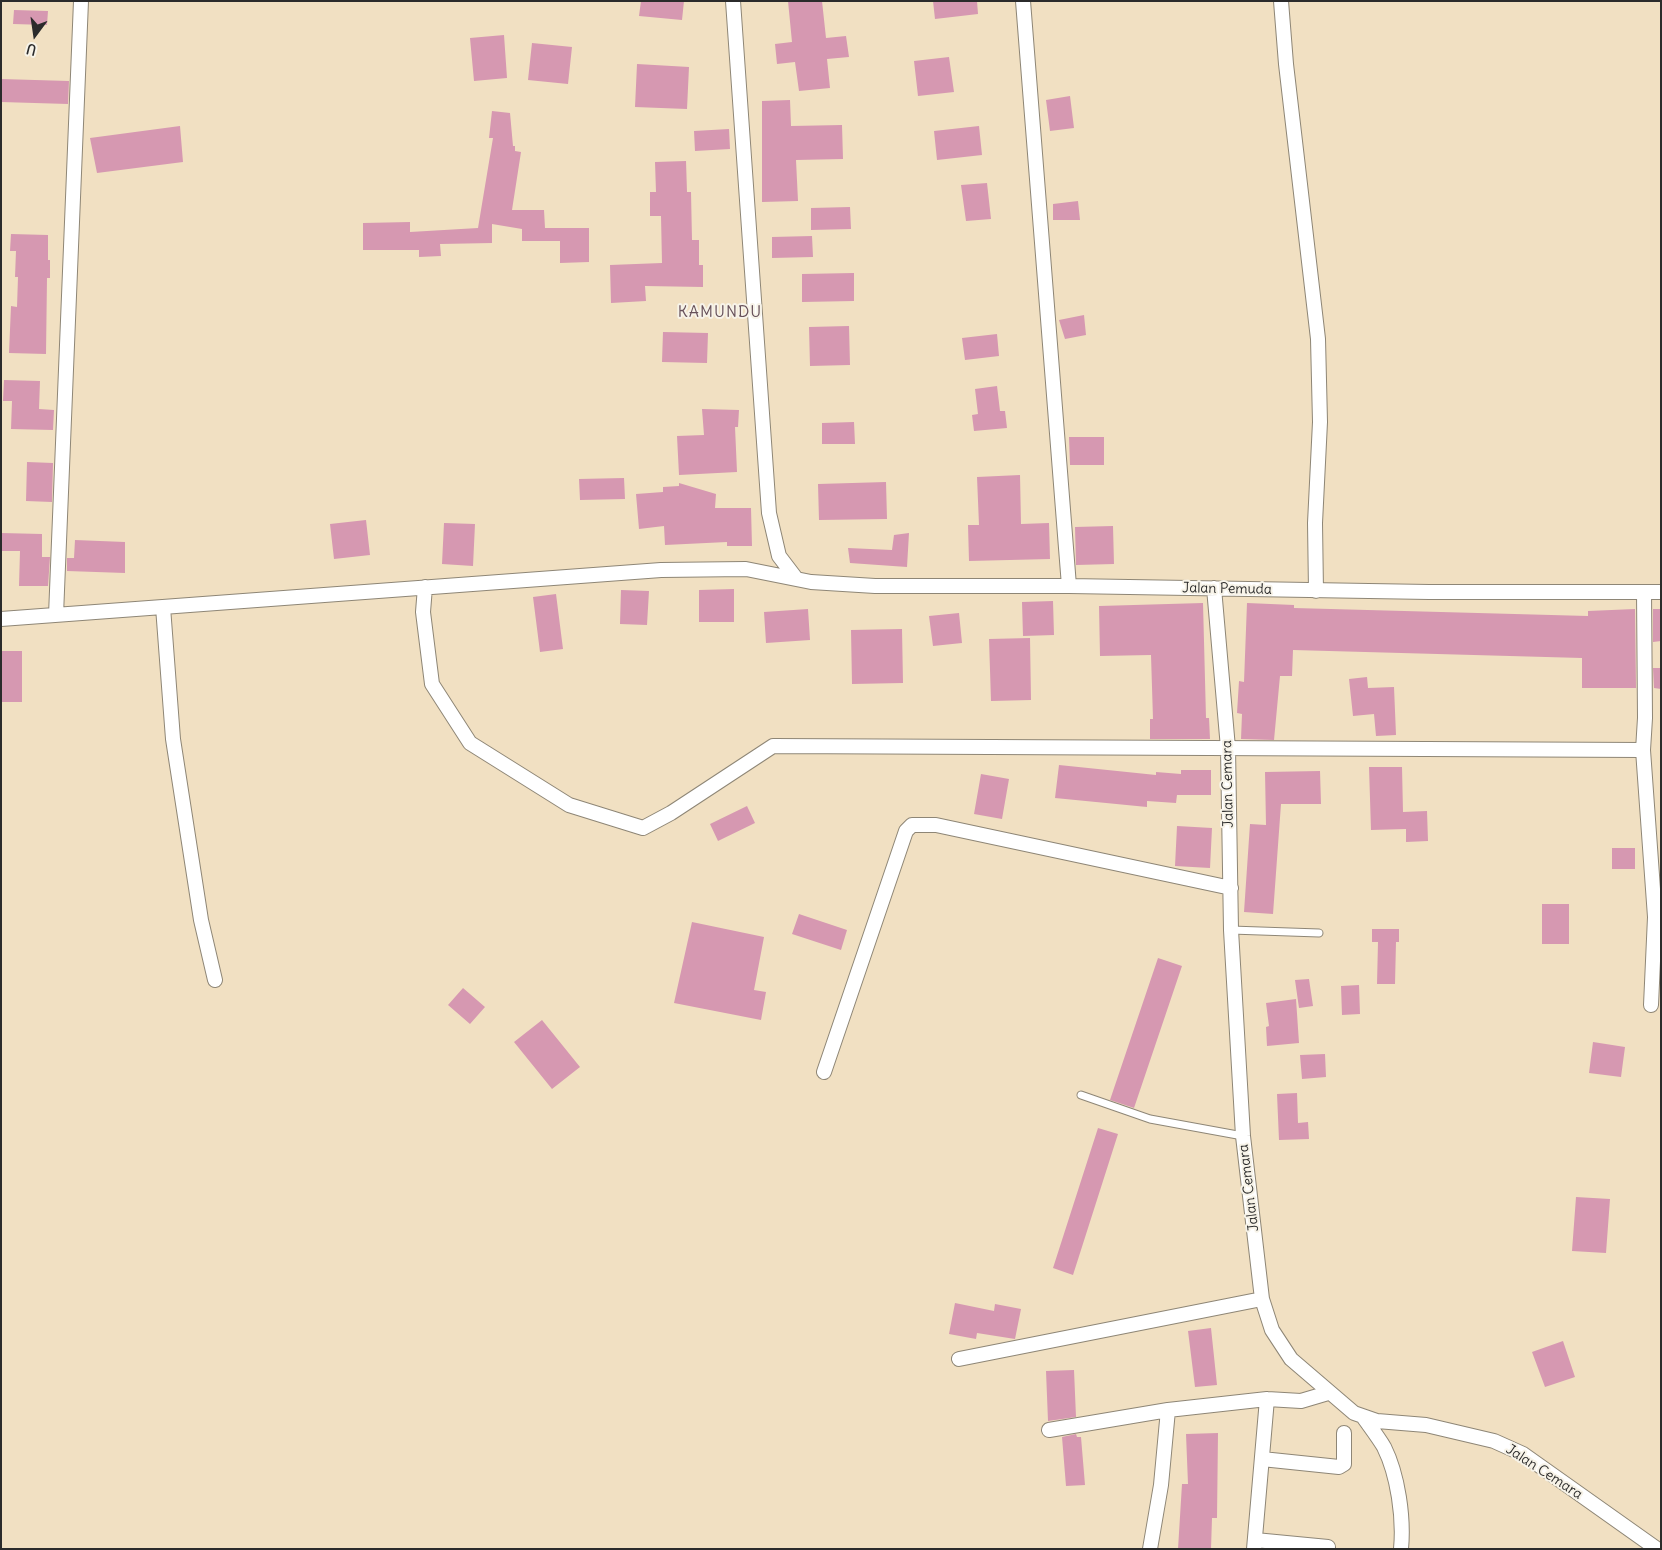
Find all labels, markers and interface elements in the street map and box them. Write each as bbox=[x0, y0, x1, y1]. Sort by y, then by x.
north arrow bbox=[10, 10, 60, 60]
text: U bbox=[25, 40, 38, 59]
district label: KAMUNDU bbox=[677, 302, 763, 322]
street label: Jalan Pemuda bbox=[1182, 580, 1272, 598]
street label: Jalan Cemara bbox=[1219, 740, 1237, 828]
street label: Jalan Cemara bbox=[1235, 1143, 1263, 1233]
street label: Jalan Cemara bbox=[1503, 1441, 1585, 1503]

